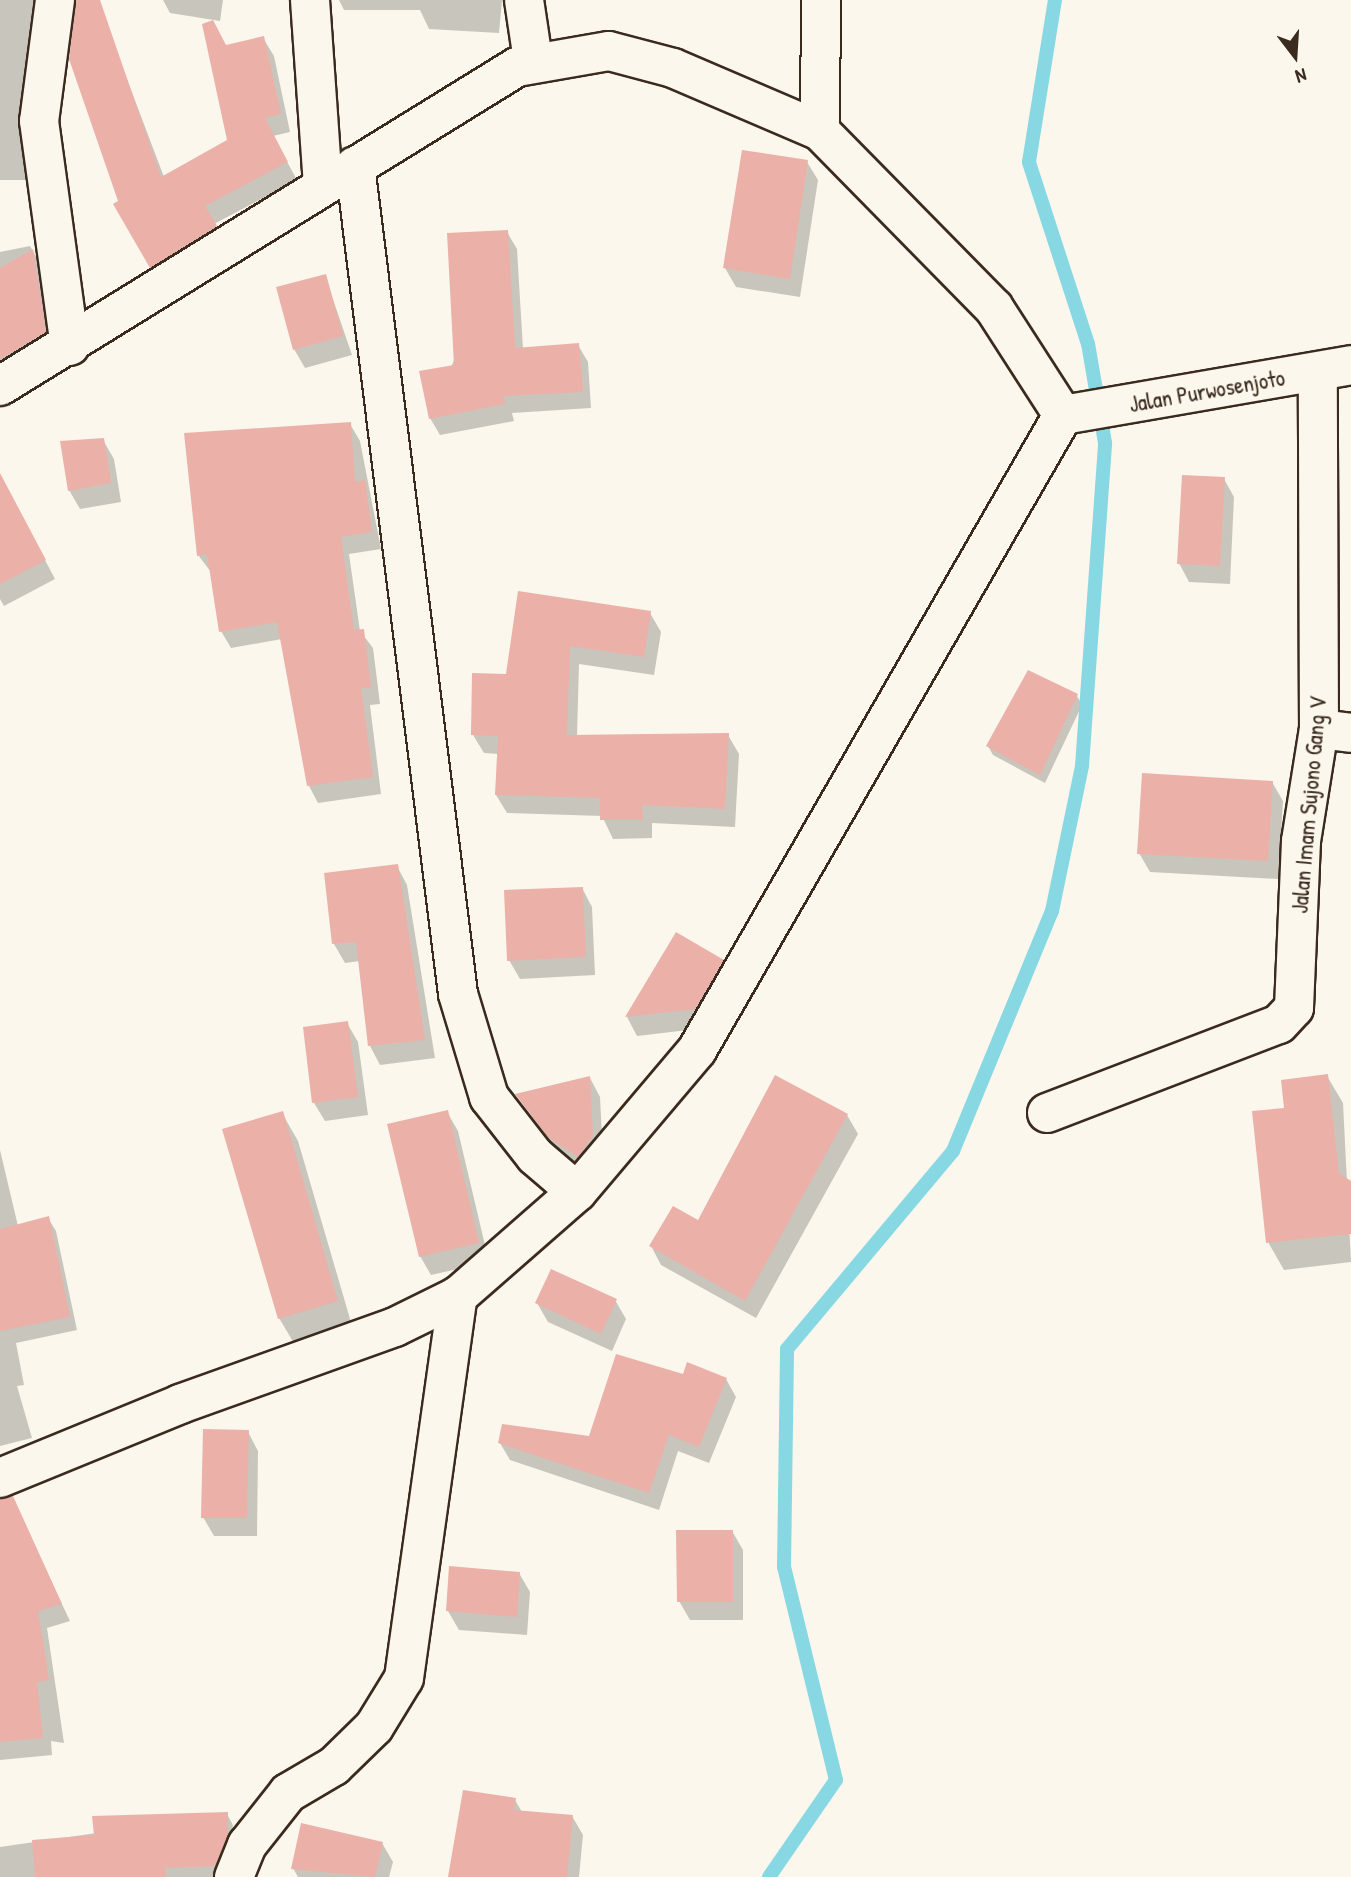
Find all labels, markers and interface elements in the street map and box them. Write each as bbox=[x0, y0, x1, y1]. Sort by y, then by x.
north arrow bbox=[1260, 21, 1330, 91]
text: N bbox=[1293, 62, 1310, 90]
street label: Jalan Purwosenjoto bbox=[1127, 364, 1287, 418]
street label: Jalan Imam Sujono Gang V bbox=[1286, 695, 1332, 915]

